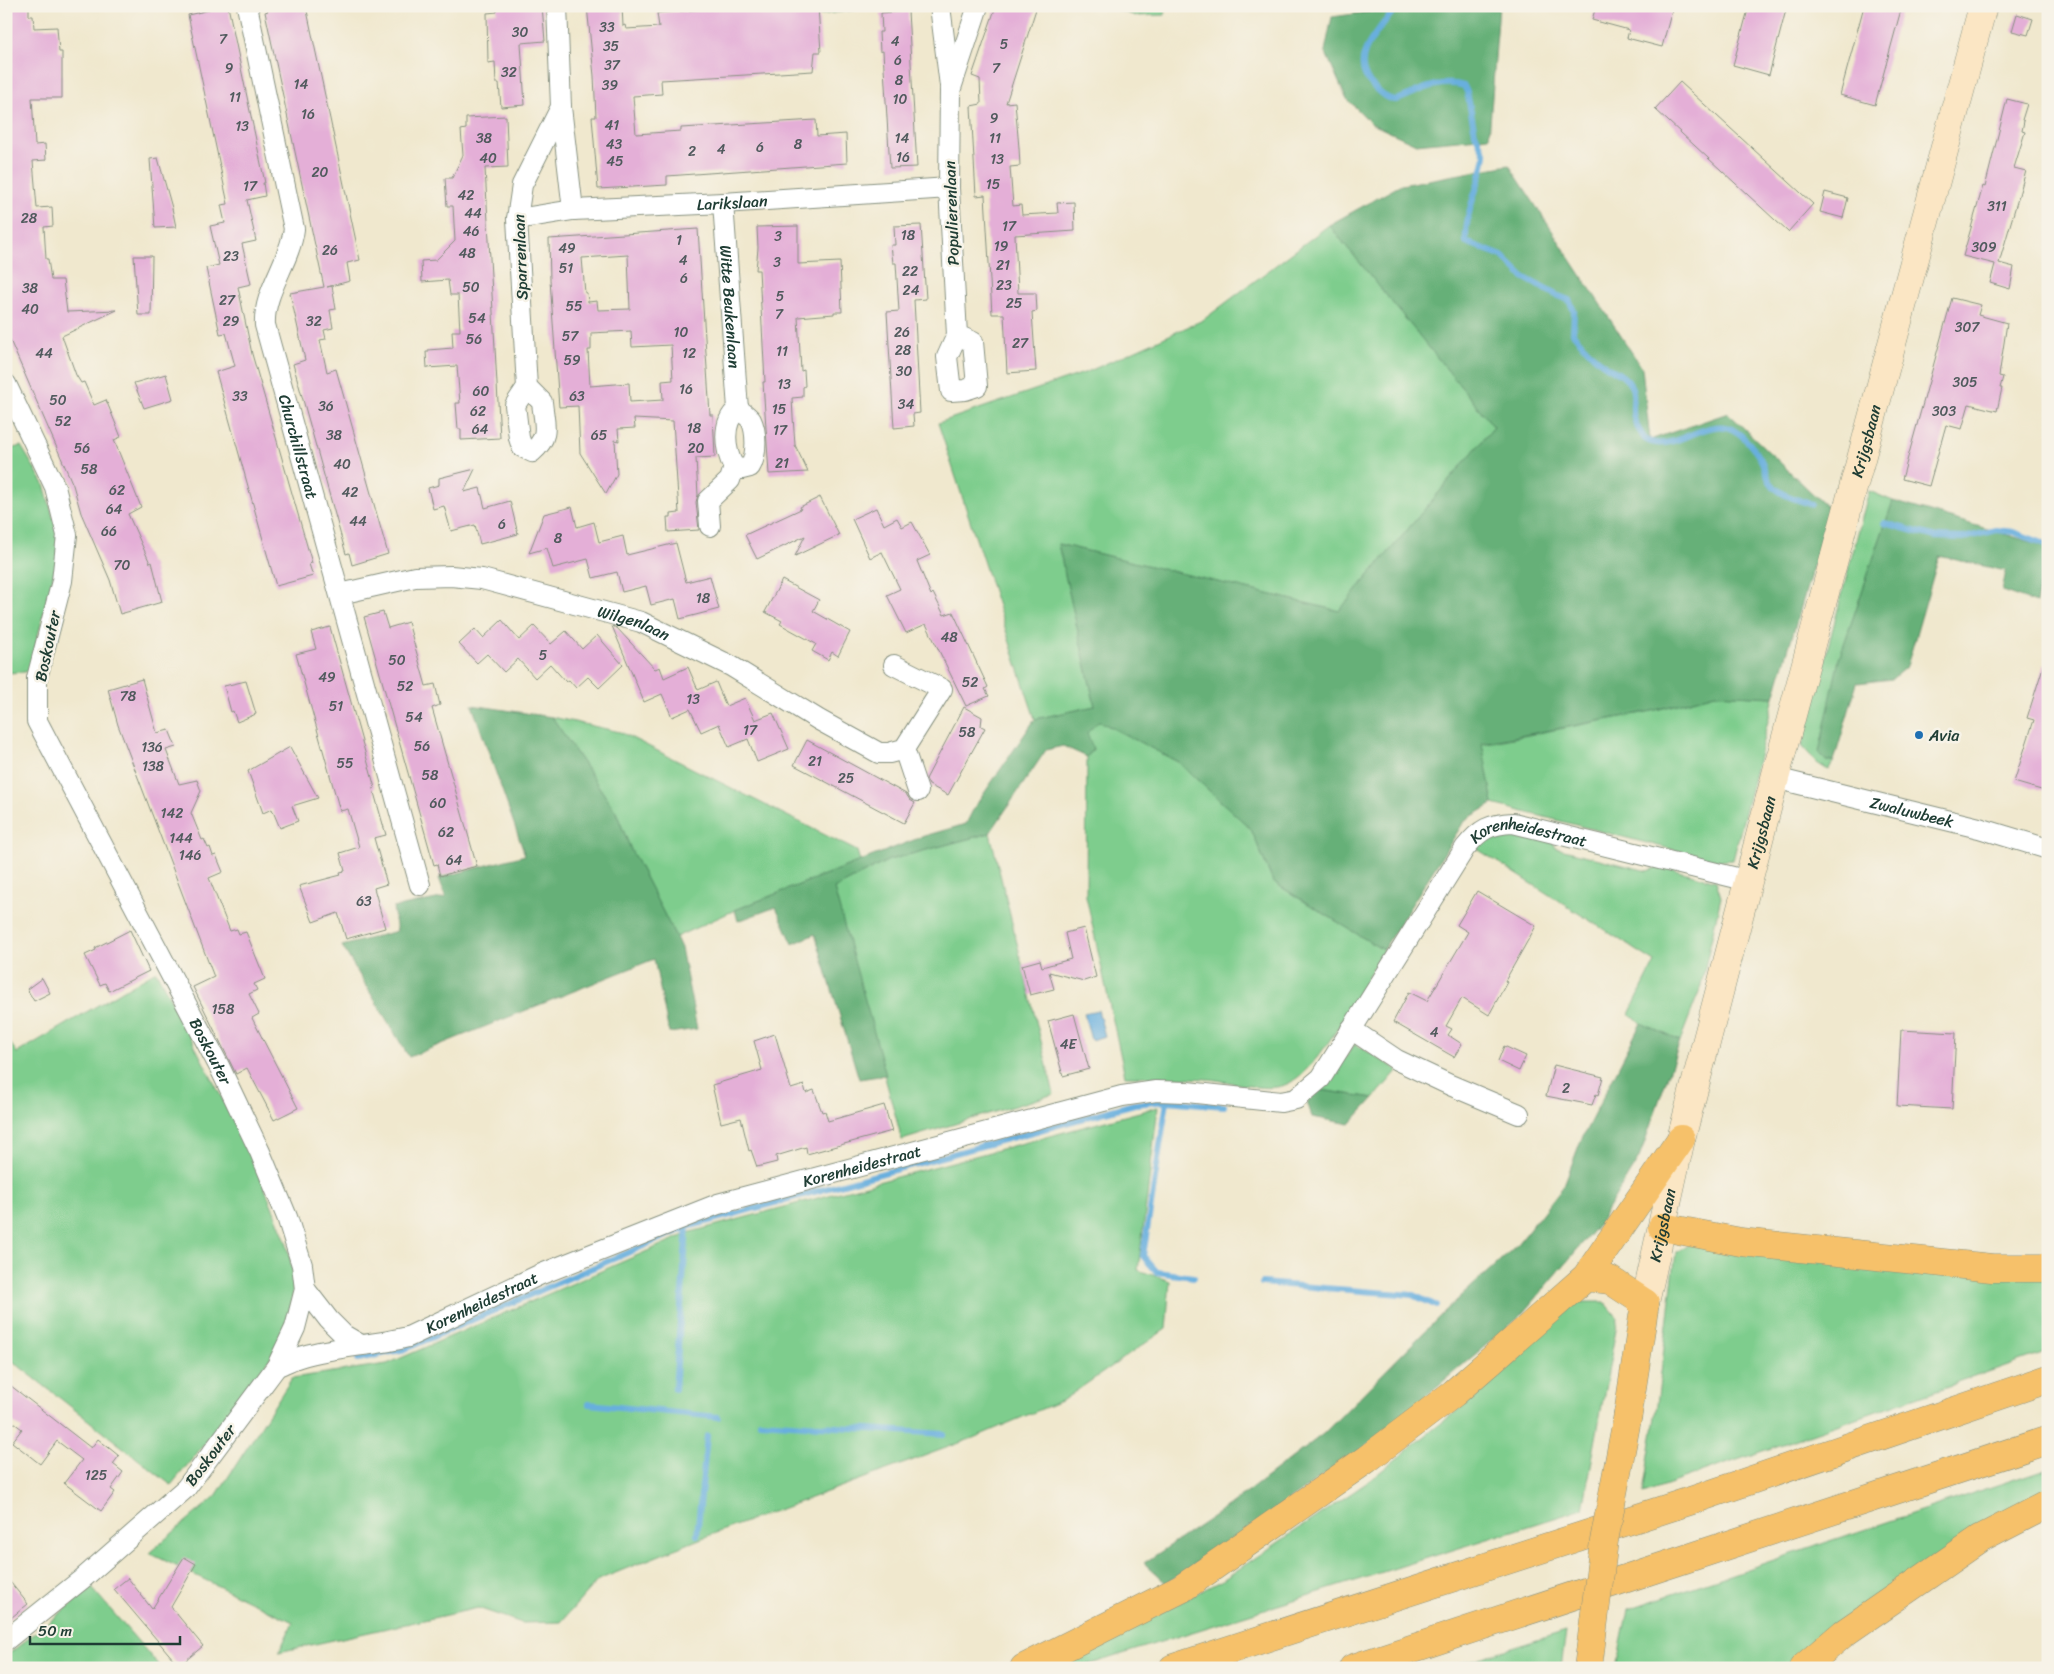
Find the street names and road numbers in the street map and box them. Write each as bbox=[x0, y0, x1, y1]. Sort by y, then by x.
street label: Populierenlaan bbox=[935, 160, 968, 266]
street label: Larikslaan bbox=[696, 186, 769, 219]
street label: Sparrenlaan bbox=[505, 213, 536, 300]
street label: Witte Beukenlaan bbox=[711, 244, 749, 370]
street label: Churchillstraat bbox=[270, 391, 326, 502]
street label: Krijgsbaan bbox=[1843, 401, 1890, 481]
street label: Wilgenlaan bbox=[594, 597, 675, 649]
street label: Boskouter bbox=[26, 606, 69, 684]
street label: Zwaluwbeek bbox=[1867, 788, 1957, 836]
street label: Krijgsbaan bbox=[1738, 792, 1785, 872]
street label: Korenheidestraat bbox=[1462, 809, 1590, 856]
street label: Boskouter bbox=[181, 1013, 240, 1091]
street label: Korenheidestraat bbox=[799, 1136, 925, 1196]
street label: Krijgsbaan bbox=[1640, 1185, 1685, 1265]
street label: Korenheidestraat bbox=[420, 1263, 543, 1342]
street label: Boskouter bbox=[177, 1417, 245, 1493]

